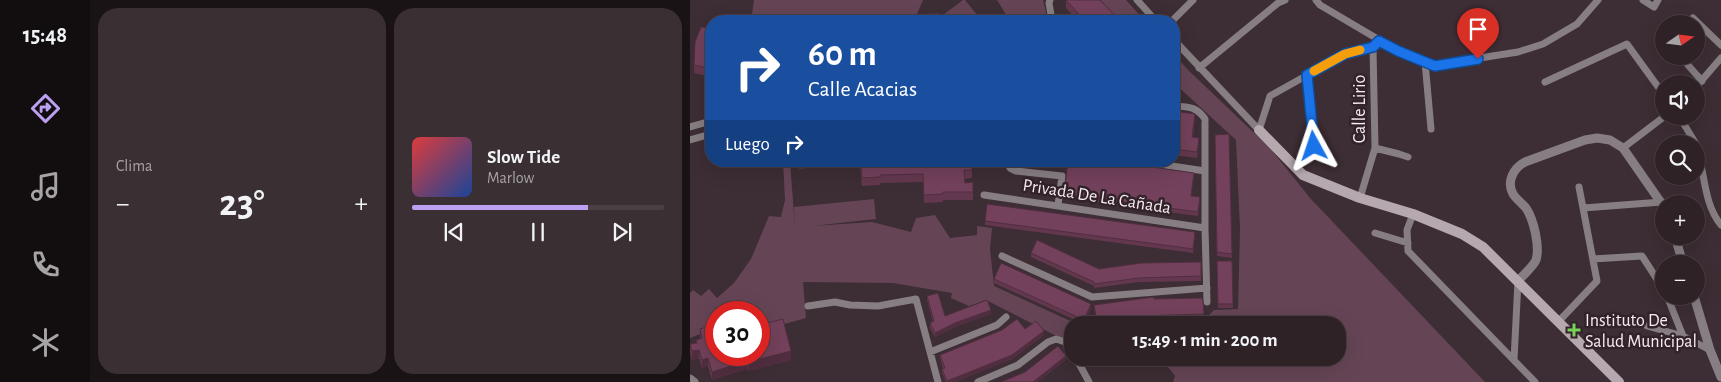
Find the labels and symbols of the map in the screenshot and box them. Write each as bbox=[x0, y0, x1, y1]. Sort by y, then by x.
pin bbox=[1457, 8, 1499, 59]
north arrow bbox=[1655, 15, 1705, 65]
street label: Calle Lirio bbox=[1351, 75, 1369, 143]
position arrow bbox=[1287, 119, 1339, 171]
street label: Privada De La Cañada bbox=[1021, 176, 1172, 218]
speed limit sign: 30 bbox=[705, 301, 770, 366]
place label: Instituto De Salud Municipal bbox=[1585, 312, 1697, 351]
marker: Instituto De Salud Municipal bbox=[1567, 323, 1581, 337]

